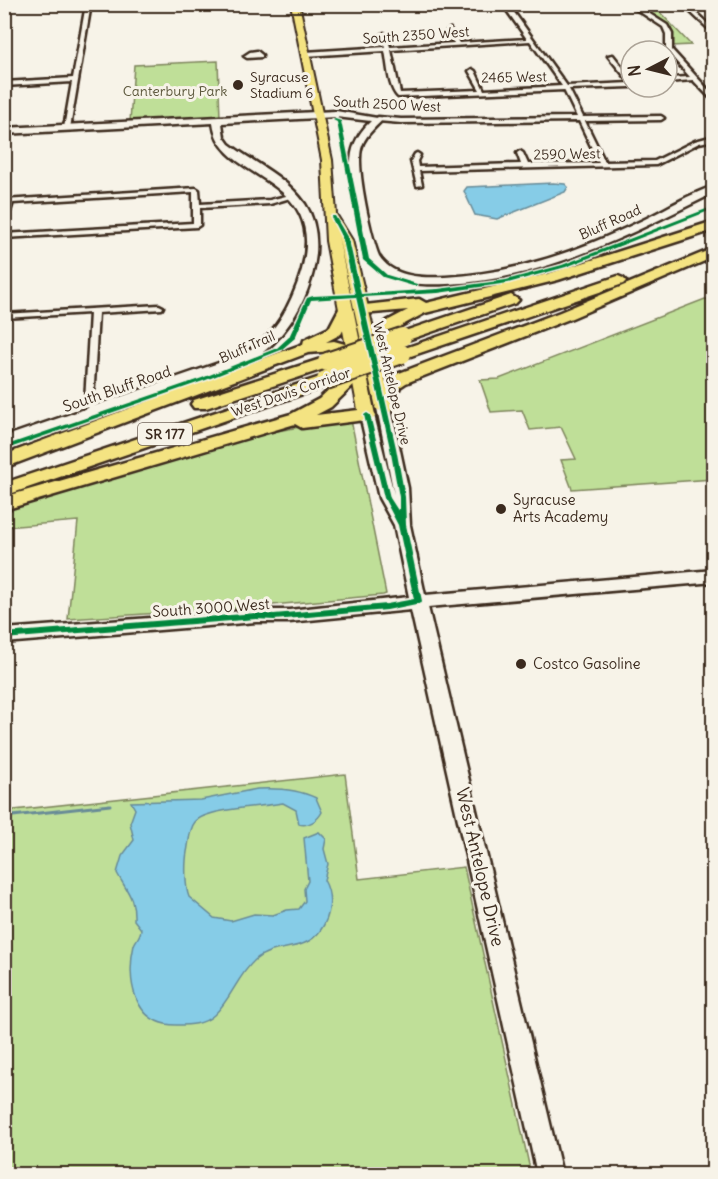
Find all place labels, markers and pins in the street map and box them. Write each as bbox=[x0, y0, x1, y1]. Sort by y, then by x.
place label: Syracuse Stadium 6 bbox=[250, 68, 313, 102]
marker: Syracuse Stadium 6 bbox=[231, 78, 245, 92]
place label: Syracuse Arts Academy bbox=[513, 490, 608, 526]
marker: Syracuse Arts Academy bbox=[494, 502, 508, 516]
place label: Costco Gasoline bbox=[533, 654, 641, 673]
marker: Costco Gasoline bbox=[514, 657, 528, 671]

